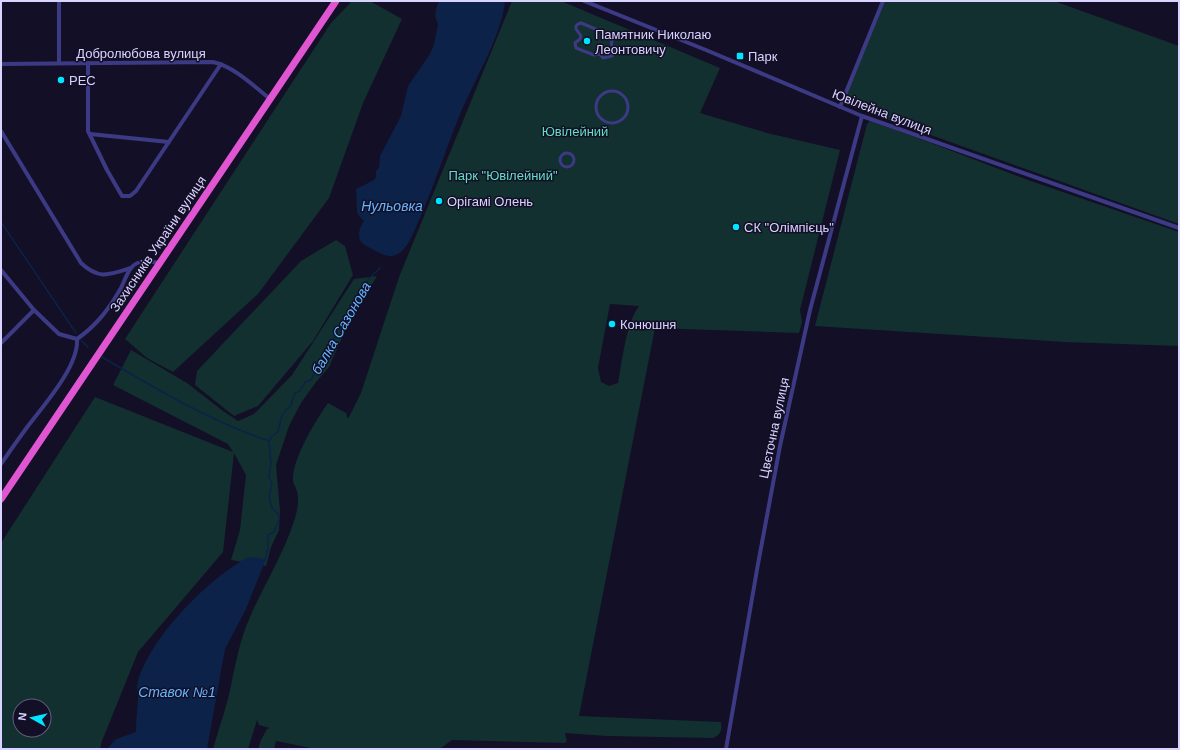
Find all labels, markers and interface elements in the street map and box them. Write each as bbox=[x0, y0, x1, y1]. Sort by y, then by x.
place label: Памятник Николаю Леонтовичу bbox=[595, 27, 711, 57]
marker: Памятник Николаю Леонтовичу bbox=[582, 36, 592, 46]
street label: Добролюбова вулиця bbox=[76, 46, 206, 61]
place label: Парк bbox=[748, 49, 778, 64]
marker: Парк bbox=[735, 51, 745, 61]
place label: РЕС bbox=[69, 73, 96, 88]
marker: РЕС bbox=[56, 75, 66, 85]
street label: Ювілейна вулиця bbox=[830, 86, 934, 138]
park label: Ювілейний bbox=[542, 124, 608, 139]
park label: Парк "Ювілейний" bbox=[448, 168, 558, 183]
street label: Захисників України вулиця bbox=[107, 173, 209, 315]
place label: Орігамі Олень bbox=[447, 194, 533, 209]
marker: Орігамі Олень bbox=[434, 196, 444, 206]
water label: Нульовка bbox=[361, 198, 423, 214]
place label: СК "Олімпієць" bbox=[744, 220, 834, 235]
marker: СК "Олімпієць" bbox=[731, 222, 741, 232]
water label: балка Сазонова bbox=[308, 279, 374, 377]
place label: Конюшня bbox=[620, 317, 676, 332]
marker: Конюшня bbox=[607, 319, 617, 329]
street label: Цвєточна вулиця bbox=[756, 376, 792, 480]
water label: Ставок №1 bbox=[138, 684, 216, 700]
north arrow bbox=[12, 698, 52, 738]
text: N bbox=[16, 712, 29, 721]

